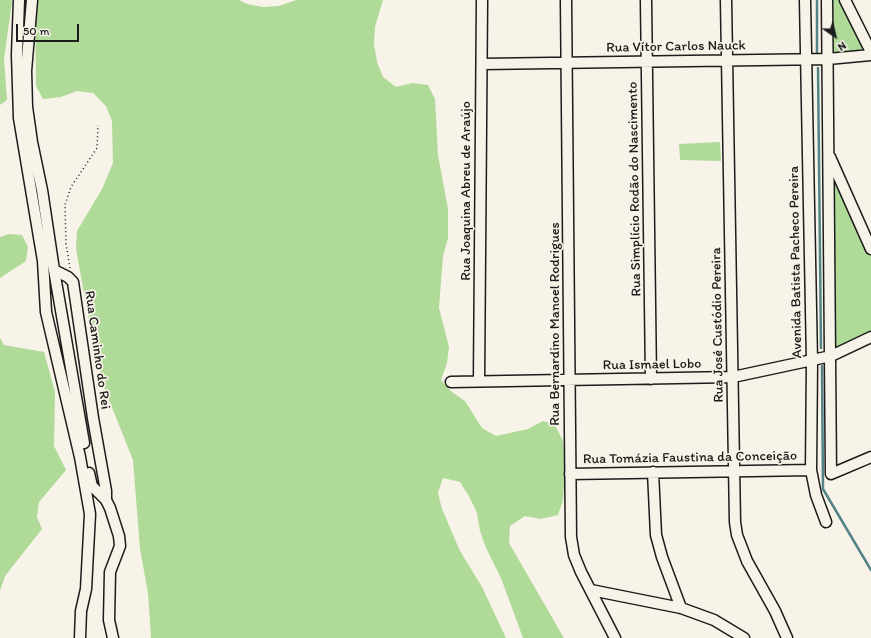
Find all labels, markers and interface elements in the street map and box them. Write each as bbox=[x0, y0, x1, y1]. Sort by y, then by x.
scale bar bbox=[18, 16, 81, 42]
north arrow bbox=[815, 16, 855, 56]
text: 50 m bbox=[23, 24, 49, 38]
street label: Rua Vítor Carlos Nauck bbox=[606, 37, 746, 57]
text: N bbox=[835, 39, 849, 54]
street label: Rua Simplício Rodão do Nascimento bbox=[625, 81, 645, 297]
street label: Rua Joaquina Abreu de Araújo bbox=[458, 101, 474, 281]
street label: Avenida Batista Pacheco Pereira bbox=[786, 166, 806, 358]
street label: Rua Bernardino Manoel Rodrigues bbox=[547, 222, 563, 426]
street label: Rua José Custódio Pereira bbox=[708, 247, 728, 403]
street label: Rua Caminho do Rei bbox=[80, 290, 114, 410]
street label: Rua Ismael Lobo bbox=[603, 356, 701, 374]
street label: Rua Tomázia Faustina da Conceição bbox=[583, 448, 797, 468]

